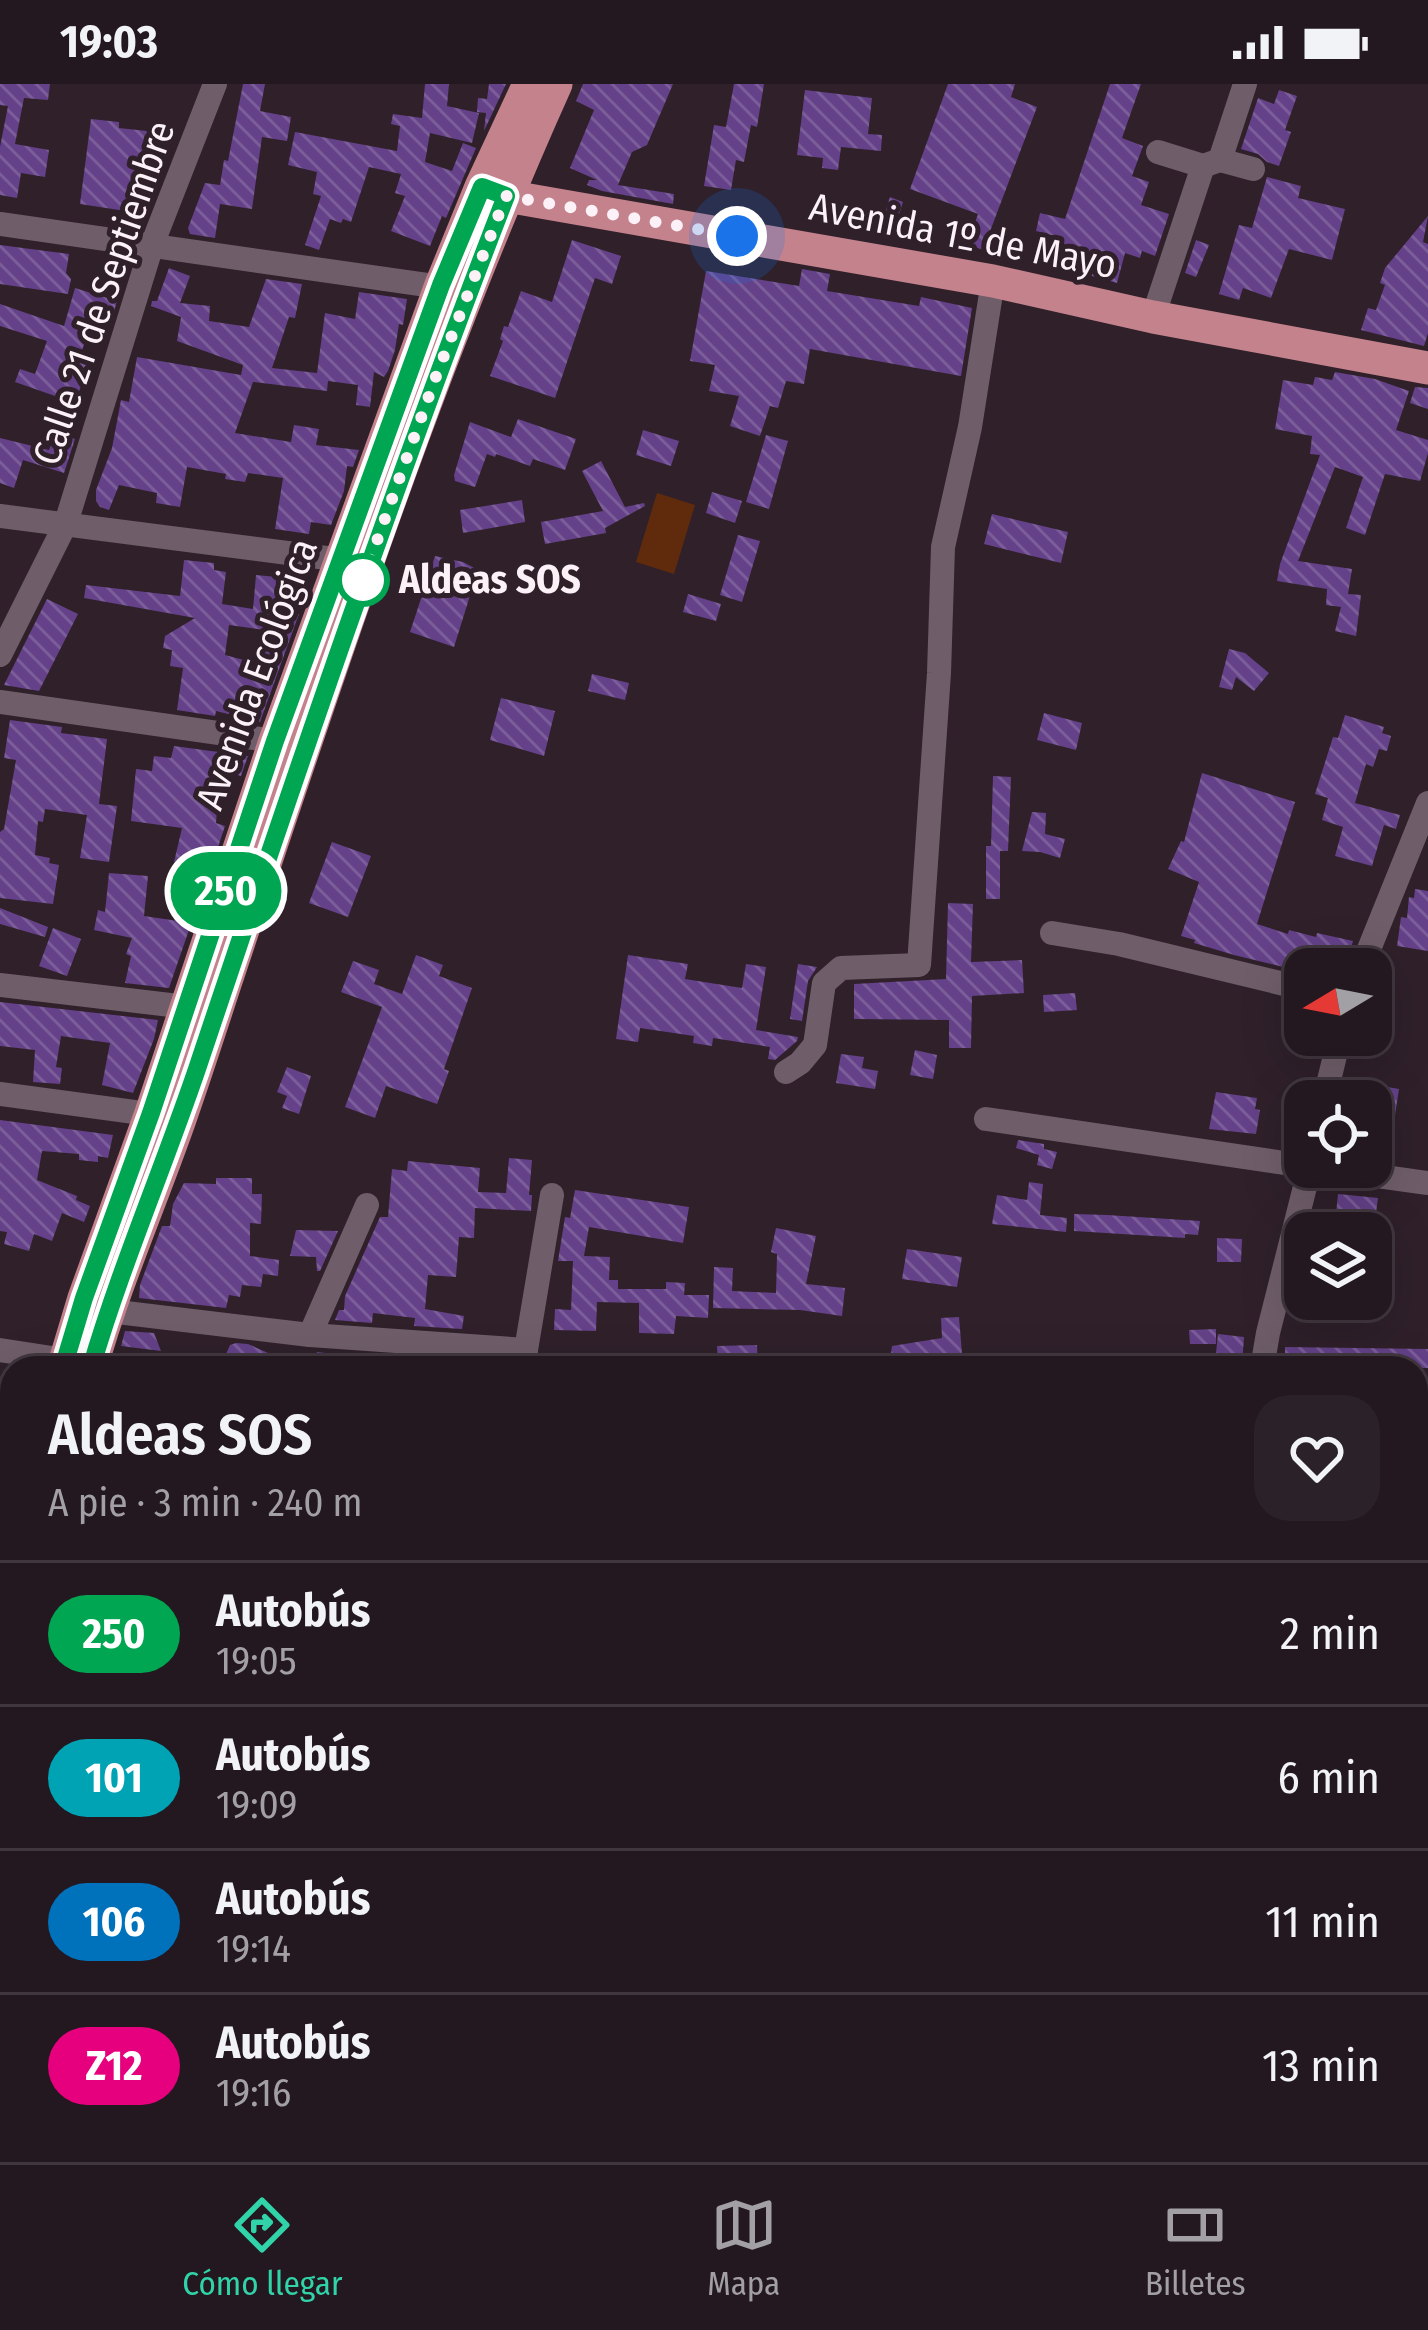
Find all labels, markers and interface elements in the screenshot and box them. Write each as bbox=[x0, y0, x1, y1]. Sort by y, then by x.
text: 19:03 bbox=[60, 15, 158, 69]
street label: Calle 21 de Septiembre bbox=[24, 115, 184, 471]
street label: Avenida 1º de Mayo bbox=[805, 184, 1121, 288]
your location bbox=[707, 206, 767, 266]
street label: Avenida Ecológica bbox=[187, 532, 327, 816]
marker: Aldeas SOS bbox=[338, 555, 388, 605]
place label: Aldeas SOS bbox=[398, 557, 581, 603]
line badge: 250 bbox=[157, 852, 295, 930]
text: 250 bbox=[194, 866, 258, 916]
north arrow bbox=[1284, 948, 1392, 1056]
map controls bbox=[1284, 948, 1392, 1320]
button: locate bbox=[1284, 1080, 1392, 1188]
button: layers bbox=[1284, 1212, 1392, 1320]
button: heart bbox=[1254, 1395, 1380, 1521]
text: Aldeas SOS bbox=[48, 1401, 312, 1469]
text: A pie · 3 min · 240 m bbox=[48, 1480, 363, 1526]
text: Autobús bbox=[216, 1584, 370, 1638]
text: 2 min bbox=[1280, 1607, 1380, 1661]
text: 250 bbox=[82, 1609, 146, 1659]
text: 19:05 bbox=[216, 1638, 297, 1684]
text: Autobús bbox=[216, 1728, 370, 1782]
text: 6 min bbox=[1277, 1751, 1380, 1805]
text: 101 bbox=[85, 1753, 143, 1803]
text: 19:09 bbox=[216, 1782, 297, 1828]
text: Autobús bbox=[216, 1872, 370, 1926]
text: 11 min bbox=[1265, 1895, 1380, 1949]
text: 106 bbox=[83, 1897, 145, 1947]
text: 19:14 bbox=[216, 1926, 291, 1972]
text: Autobús bbox=[216, 2016, 370, 2070]
text: 13 min bbox=[1262, 2039, 1380, 2093]
text: Z12 bbox=[85, 2041, 143, 2091]
text: 19:16 bbox=[216, 2070, 291, 2116]
tab: Cómo llegar bbox=[182, 2192, 342, 2304]
tab: Mapa bbox=[707, 2192, 780, 2304]
tab: Billetes bbox=[1145, 2192, 1246, 2304]

